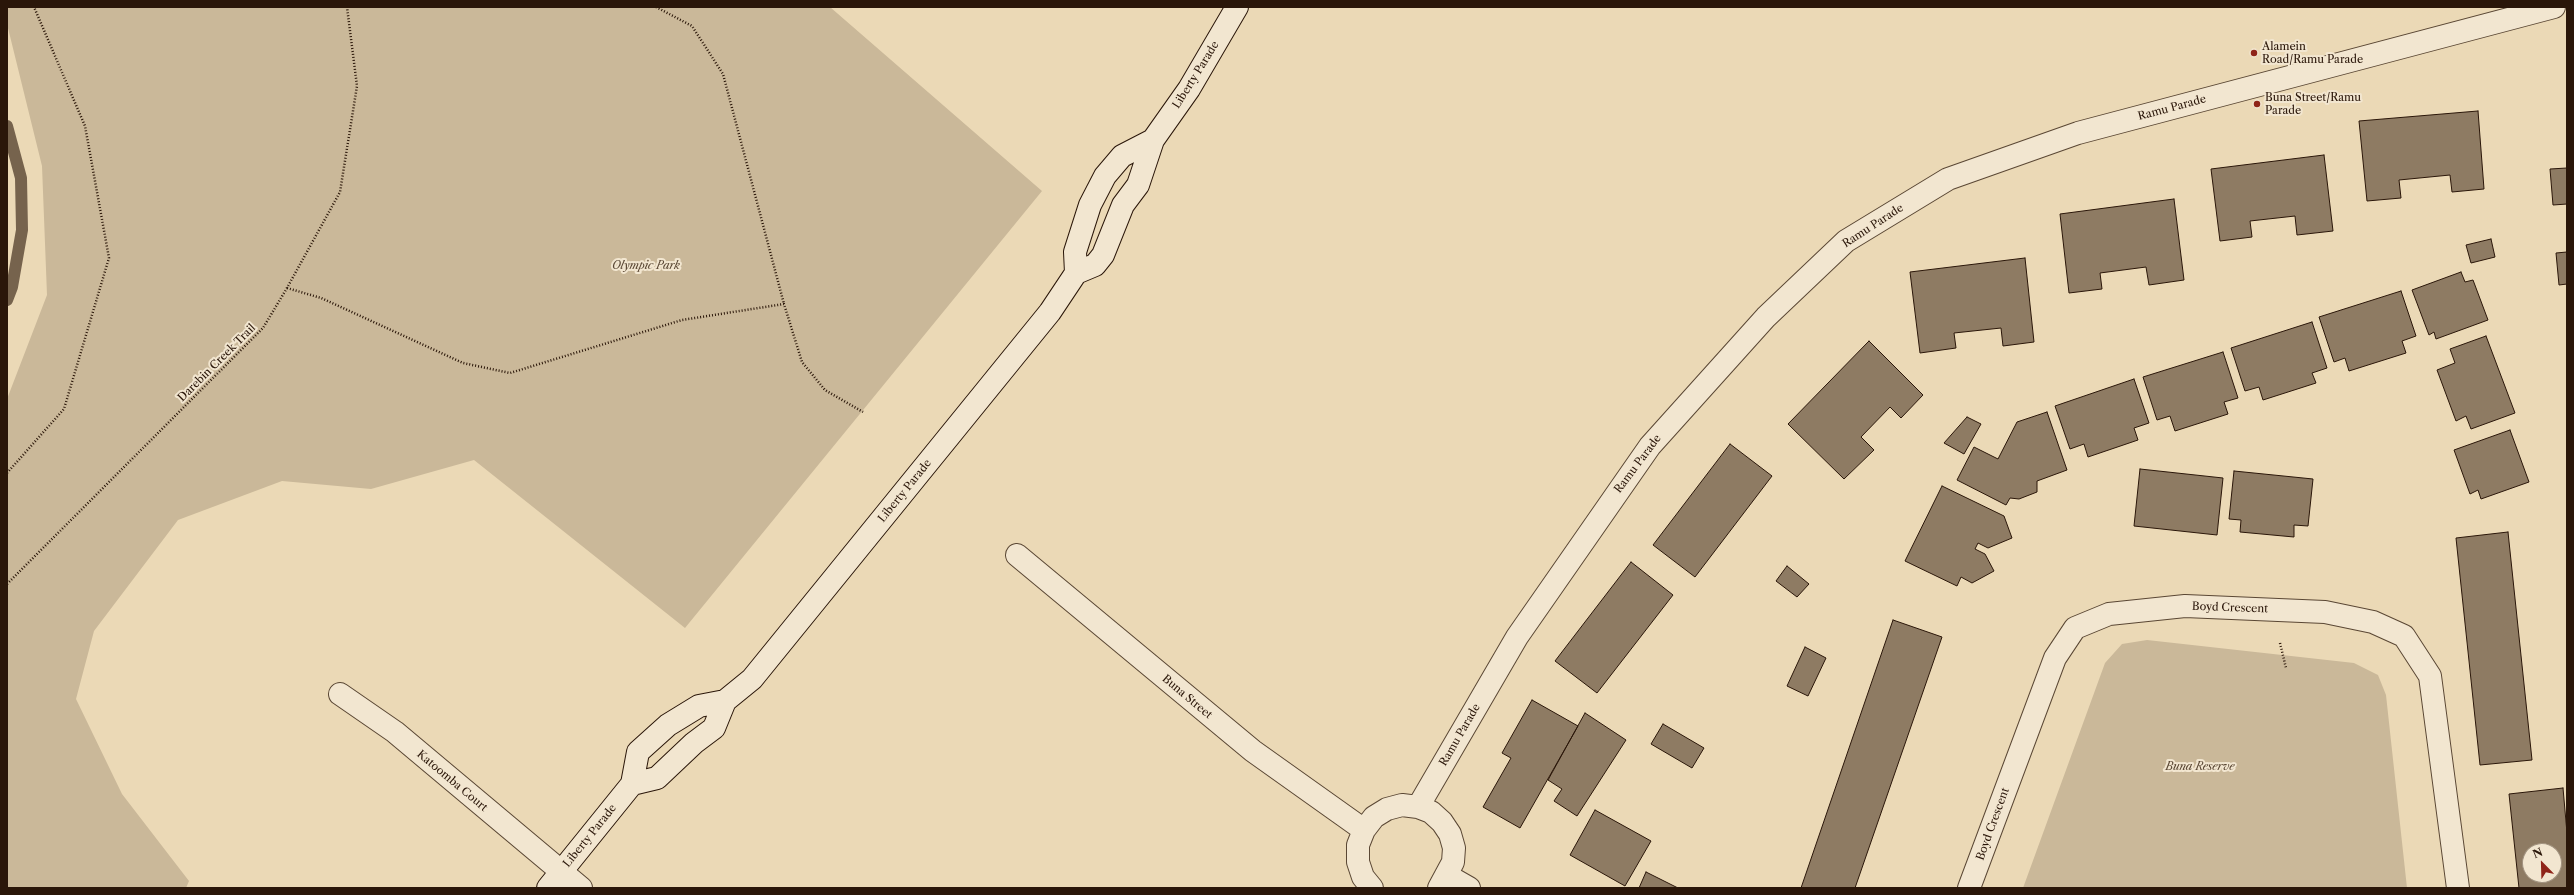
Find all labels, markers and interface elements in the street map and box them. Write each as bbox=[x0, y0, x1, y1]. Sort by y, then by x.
street label: Liberty Parade bbox=[1170, 39, 1222, 111]
place label: Alamein Road/Ramu Parade bbox=[2262, 40, 2363, 66]
marker: Alamein Road/Ramu Parade bbox=[2249, 48, 2259, 58]
place label: Buna Street/Ramu Parade bbox=[2265, 91, 2361, 117]
street label: Ramu Parade bbox=[2137, 93, 2207, 123]
marker: Buna Street/Ramu Parade bbox=[2252, 99, 2262, 109]
street label: Ramu Parade bbox=[1840, 201, 1906, 251]
park label: Olympic Park bbox=[612, 259, 680, 273]
street label: Darebin Creek Trail bbox=[175, 321, 259, 405]
street label: Ramu Parade bbox=[1612, 432, 1664, 496]
street label: Liberty Parade bbox=[876, 457, 934, 525]
street label: Boyd Crescent bbox=[2192, 600, 2268, 616]
street label: Buna Street bbox=[1159, 672, 1215, 722]
street label: Ramu Parade bbox=[1437, 701, 1483, 769]
street label: Katoomba Court bbox=[414, 748, 490, 814]
park label: Buna Reserve bbox=[2165, 760, 2235, 774]
street label: Boyd Crescent bbox=[1974, 786, 2012, 862]
street label: Liberty Parade bbox=[561, 802, 619, 870]
north arrow bbox=[2522, 843, 2562, 883]
text: N bbox=[2531, 845, 2545, 861]

